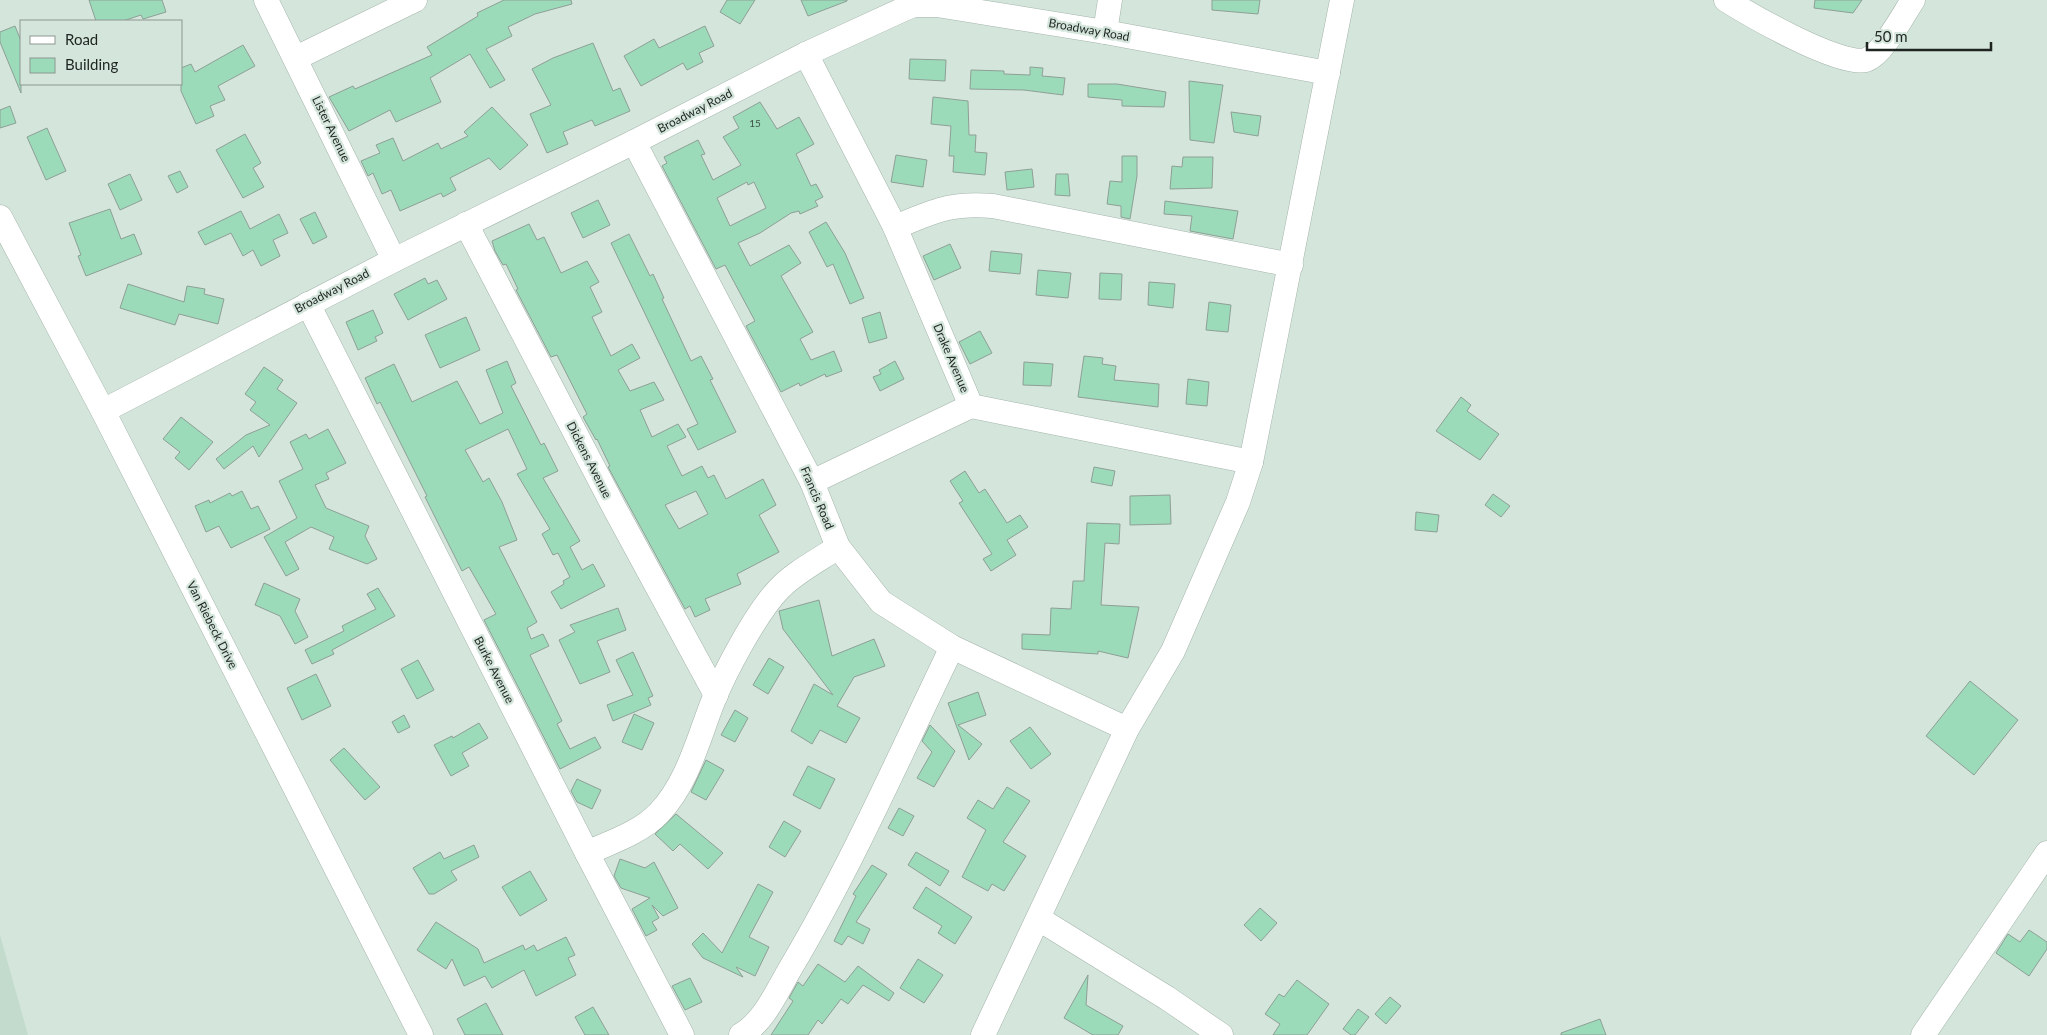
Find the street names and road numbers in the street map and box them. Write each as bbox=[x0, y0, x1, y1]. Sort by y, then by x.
street label: Broadway Road bbox=[1047, 15, 1131, 44]
street label: Broadway Road bbox=[655, 85, 735, 136]
street label: Lister Avenue bbox=[309, 93, 354, 164]
street label: Broadway Road bbox=[292, 265, 372, 316]
street label: Drake Avenue bbox=[930, 321, 973, 395]
street label: Dickens Avenue bbox=[564, 419, 615, 501]
street label: Francis Road bbox=[798, 464, 837, 531]
street label: Van Riebeck Drive bbox=[184, 579, 241, 671]
street label: Burke Avenue bbox=[471, 634, 518, 706]

